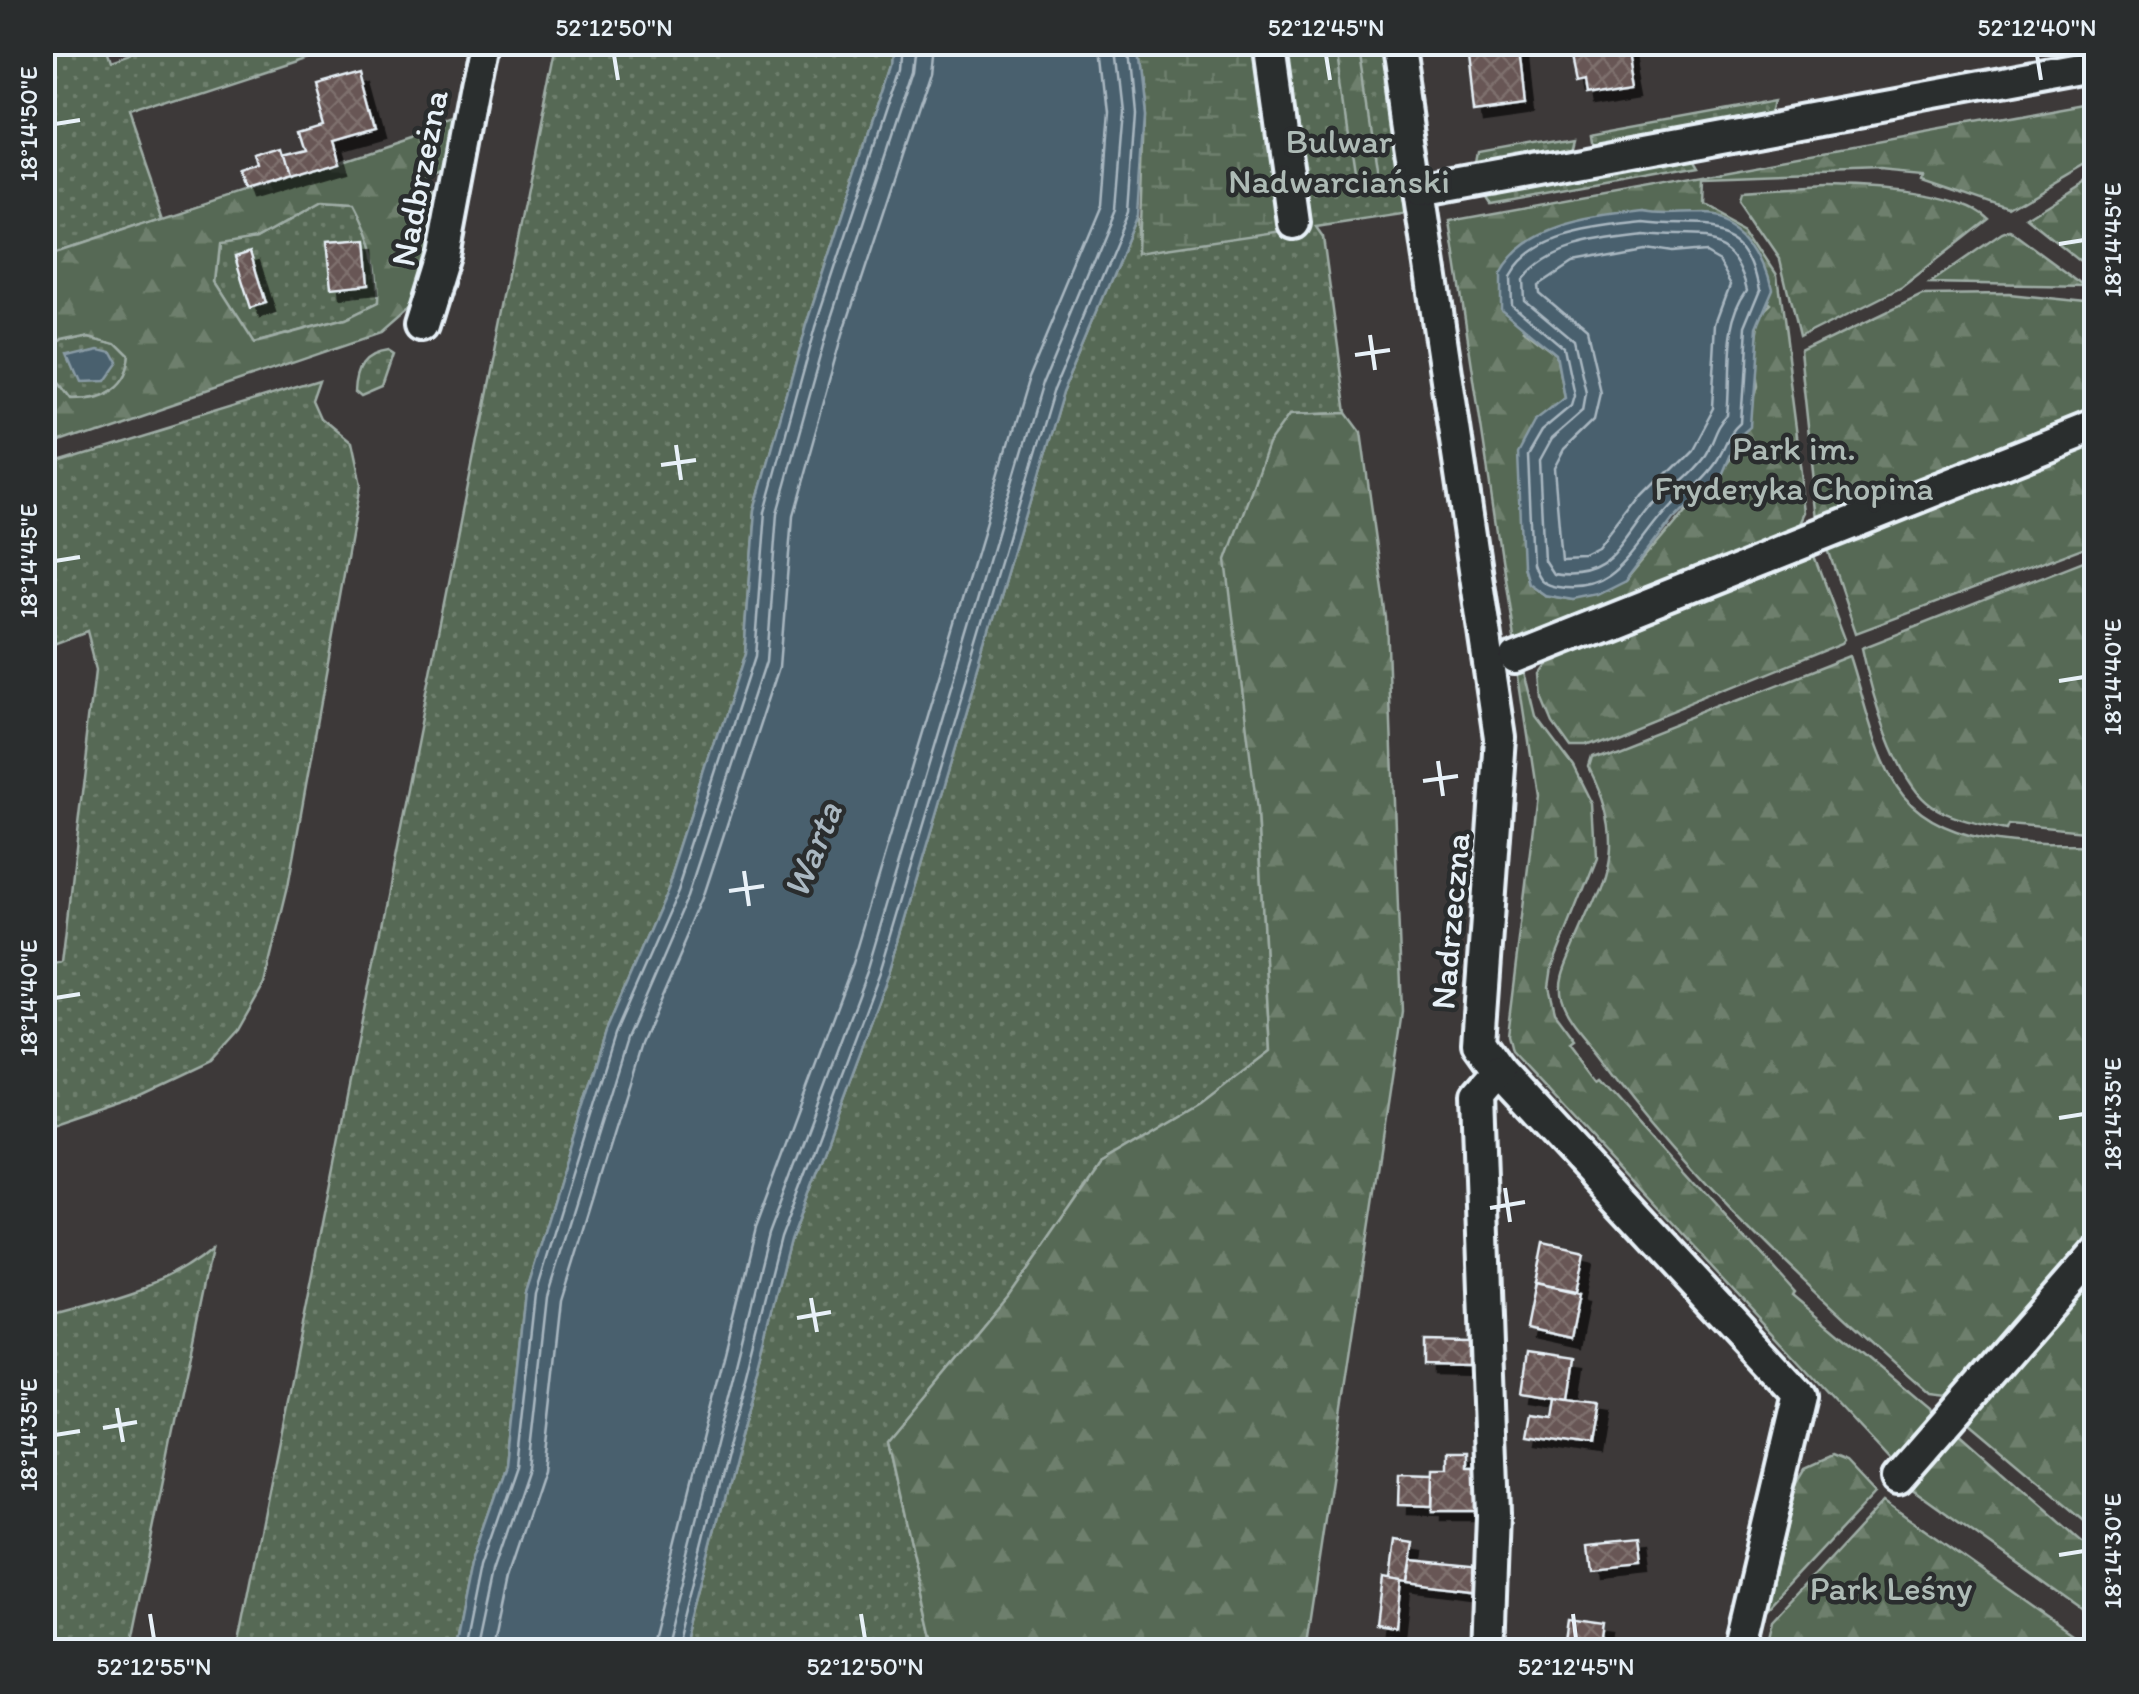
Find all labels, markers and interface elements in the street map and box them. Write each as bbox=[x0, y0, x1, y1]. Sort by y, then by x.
text: 52°12'50"N bbox=[555, 12, 673, 42]
text: 52°12'45"N bbox=[1267, 12, 1385, 42]
text: 52°12'40"N bbox=[1977, 12, 2097, 42]
text: 18°14'50"E bbox=[13, 66, 43, 182]
street label: Nadbrzeżna bbox=[381, 86, 457, 270]
park label: Bulwar Nadwarciański bbox=[1228, 120, 1450, 202]
text: 18°14'45"E bbox=[2097, 182, 2127, 298]
park label: Park im. Fryderyka Chopina bbox=[1654, 427, 1934, 509]
text: 18°14'45"E bbox=[13, 503, 43, 619]
text: 18°14'40"E bbox=[2097, 618, 2127, 736]
water label: Warta bbox=[772, 794, 852, 904]
street label: Nadrzeczna bbox=[1421, 831, 1479, 1011]
text: 18°14'40"E bbox=[13, 939, 43, 1057]
text: 18°14'35"E bbox=[2097, 1057, 2127, 1171]
text: 18°14'35"E bbox=[13, 1378, 43, 1492]
text: 18°14'30"E bbox=[2097, 1493, 2127, 1609]
park label: Park Leśny bbox=[1810, 1567, 1972, 1609]
text: 52°12'55"N bbox=[96, 1651, 212, 1681]
text: 52°12'50"N bbox=[806, 1651, 924, 1681]
text: 52°12'45"N bbox=[1517, 1651, 1635, 1681]

